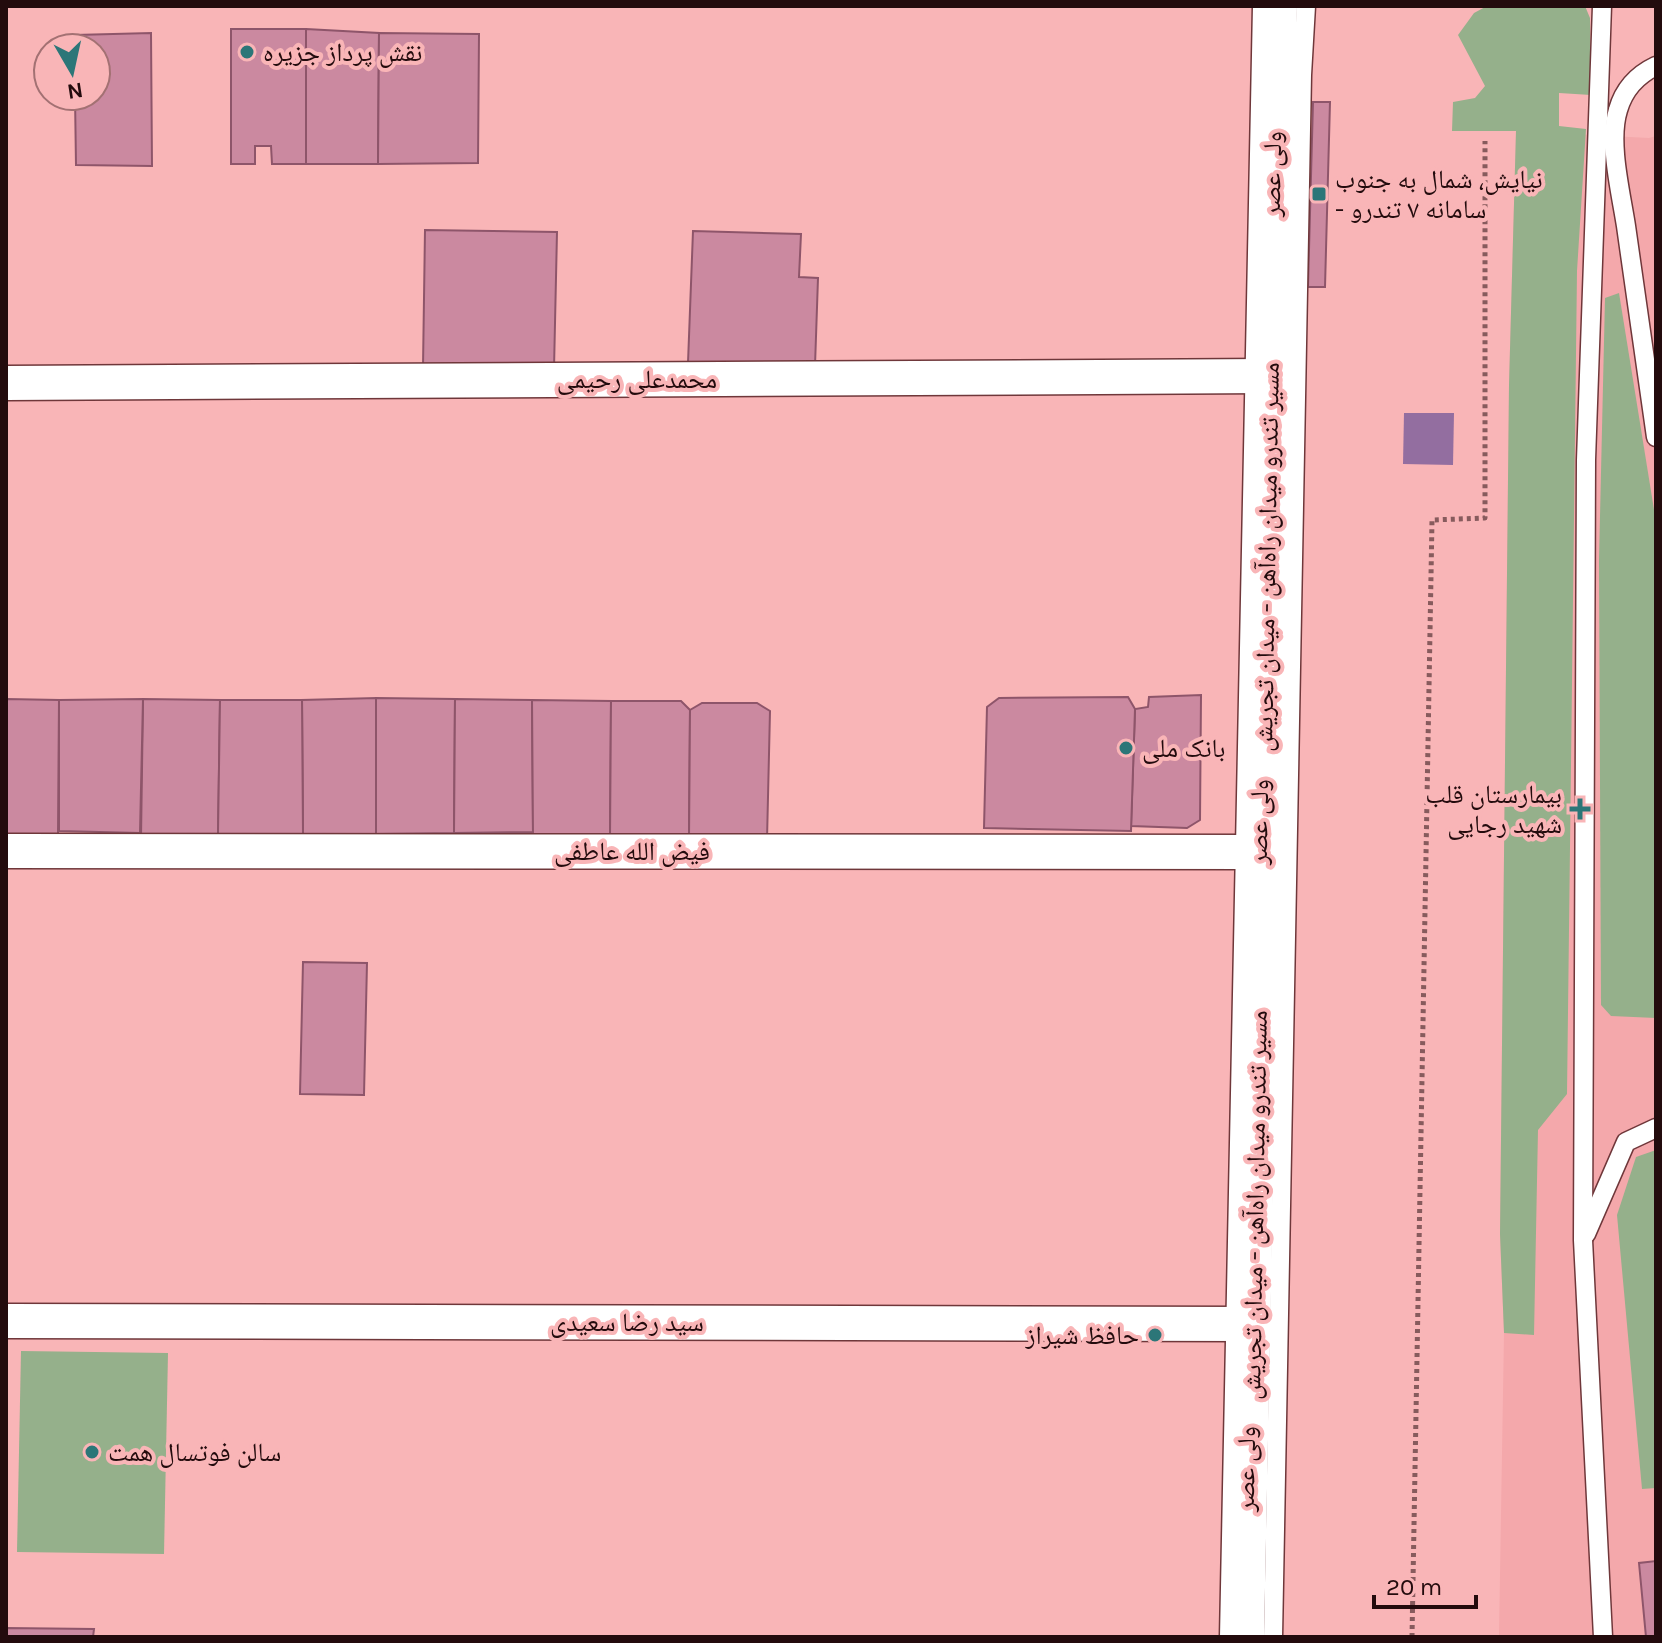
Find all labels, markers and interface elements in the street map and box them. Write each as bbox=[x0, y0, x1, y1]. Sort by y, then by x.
north arrow bbox=[32, 32, 112, 112]
place label: نقش پرداز جزیره bbox=[263, 37, 422, 68]
marker: نقش پرداز جزیره bbox=[238, 43, 256, 61]
text: N bbox=[65, 77, 85, 105]
street label: ولی عصر bbox=[1256, 131, 1288, 218]
place label: نیایش، شمال به جنوب - سامانه ۷ تندرو bbox=[1335, 164, 1543, 225]
marker: نیایش، شمال به جنوب - سامانه ۷ تندرو bbox=[1310, 185, 1328, 203]
street label: مسیر تندرو میدان راه‌آهن - میدان تجریش bbox=[1248, 362, 1286, 752]
street label: محمدعلی رحیمی bbox=[557, 364, 717, 395]
place label: بانک ملی bbox=[1142, 733, 1225, 764]
marker: بانک ملی bbox=[1117, 739, 1135, 757]
street label: ولی عصر bbox=[1243, 779, 1275, 866]
place label: بیمارستان قلب شهید رجایی bbox=[1425, 779, 1562, 840]
marker: بیمارستان قلب شهید رجایی bbox=[1569, 798, 1591, 820]
street label: فیض الله عاطفی bbox=[554, 836, 710, 867]
street label: مسیر تندرو میدان راه‌آهن - میدان تجریش bbox=[1236, 1010, 1274, 1400]
street label: سید رضا سعیدی bbox=[550, 1307, 704, 1338]
place label: حافظ شیراز bbox=[1024, 1320, 1139, 1351]
marker: حافظ شیراز bbox=[1146, 1326, 1164, 1344]
street label: ولی عصر bbox=[1230, 1426, 1262, 1513]
place label: سالن فوتسال همت bbox=[108, 1437, 281, 1468]
marker: سالن فوتسال همت bbox=[83, 1443, 101, 1461]
scale bar bbox=[1374, 1559, 1476, 1609]
text: 20 m bbox=[1386, 1573, 1442, 1601]

